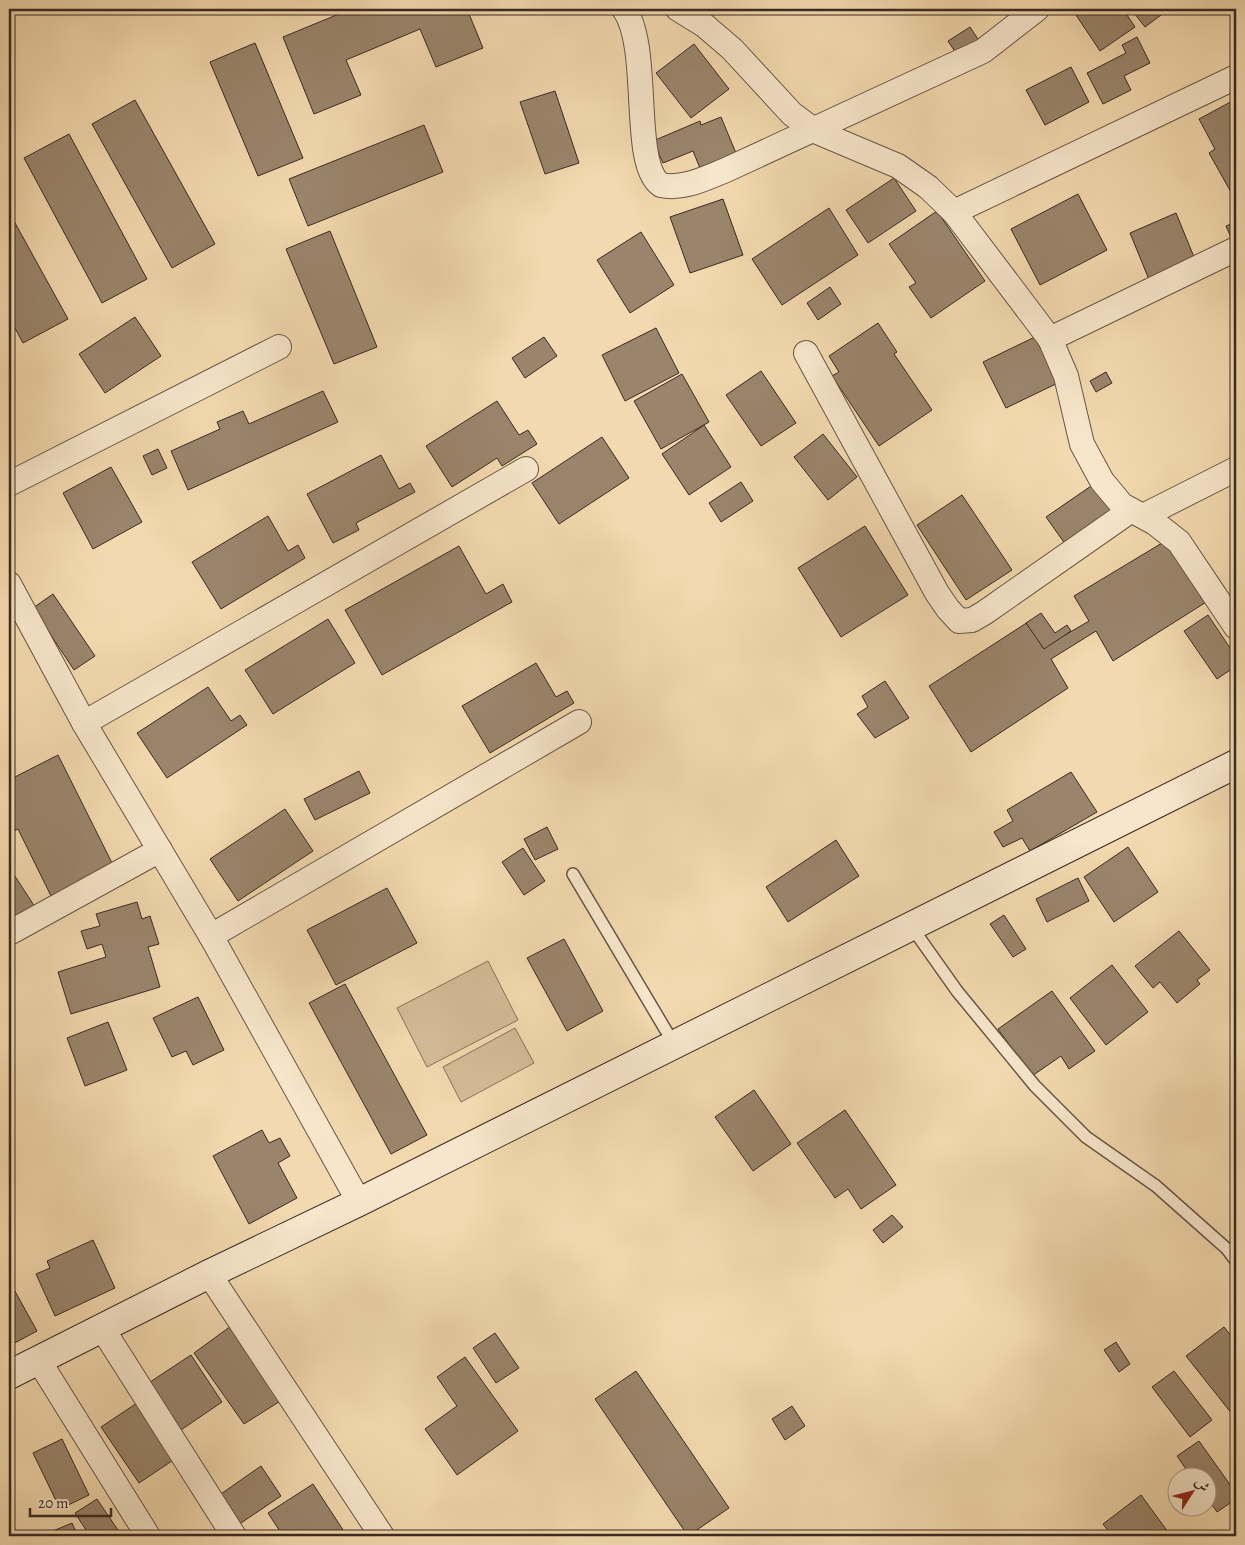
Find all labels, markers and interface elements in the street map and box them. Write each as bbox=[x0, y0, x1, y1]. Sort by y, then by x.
north arrow bbox=[1168, 1468, 1218, 1518]
text: ش bbox=[1190, 1473, 1214, 1496]
scale bar bbox=[30, 1485, 111, 1517]
text: 20 m bbox=[38, 1493, 69, 1513]

